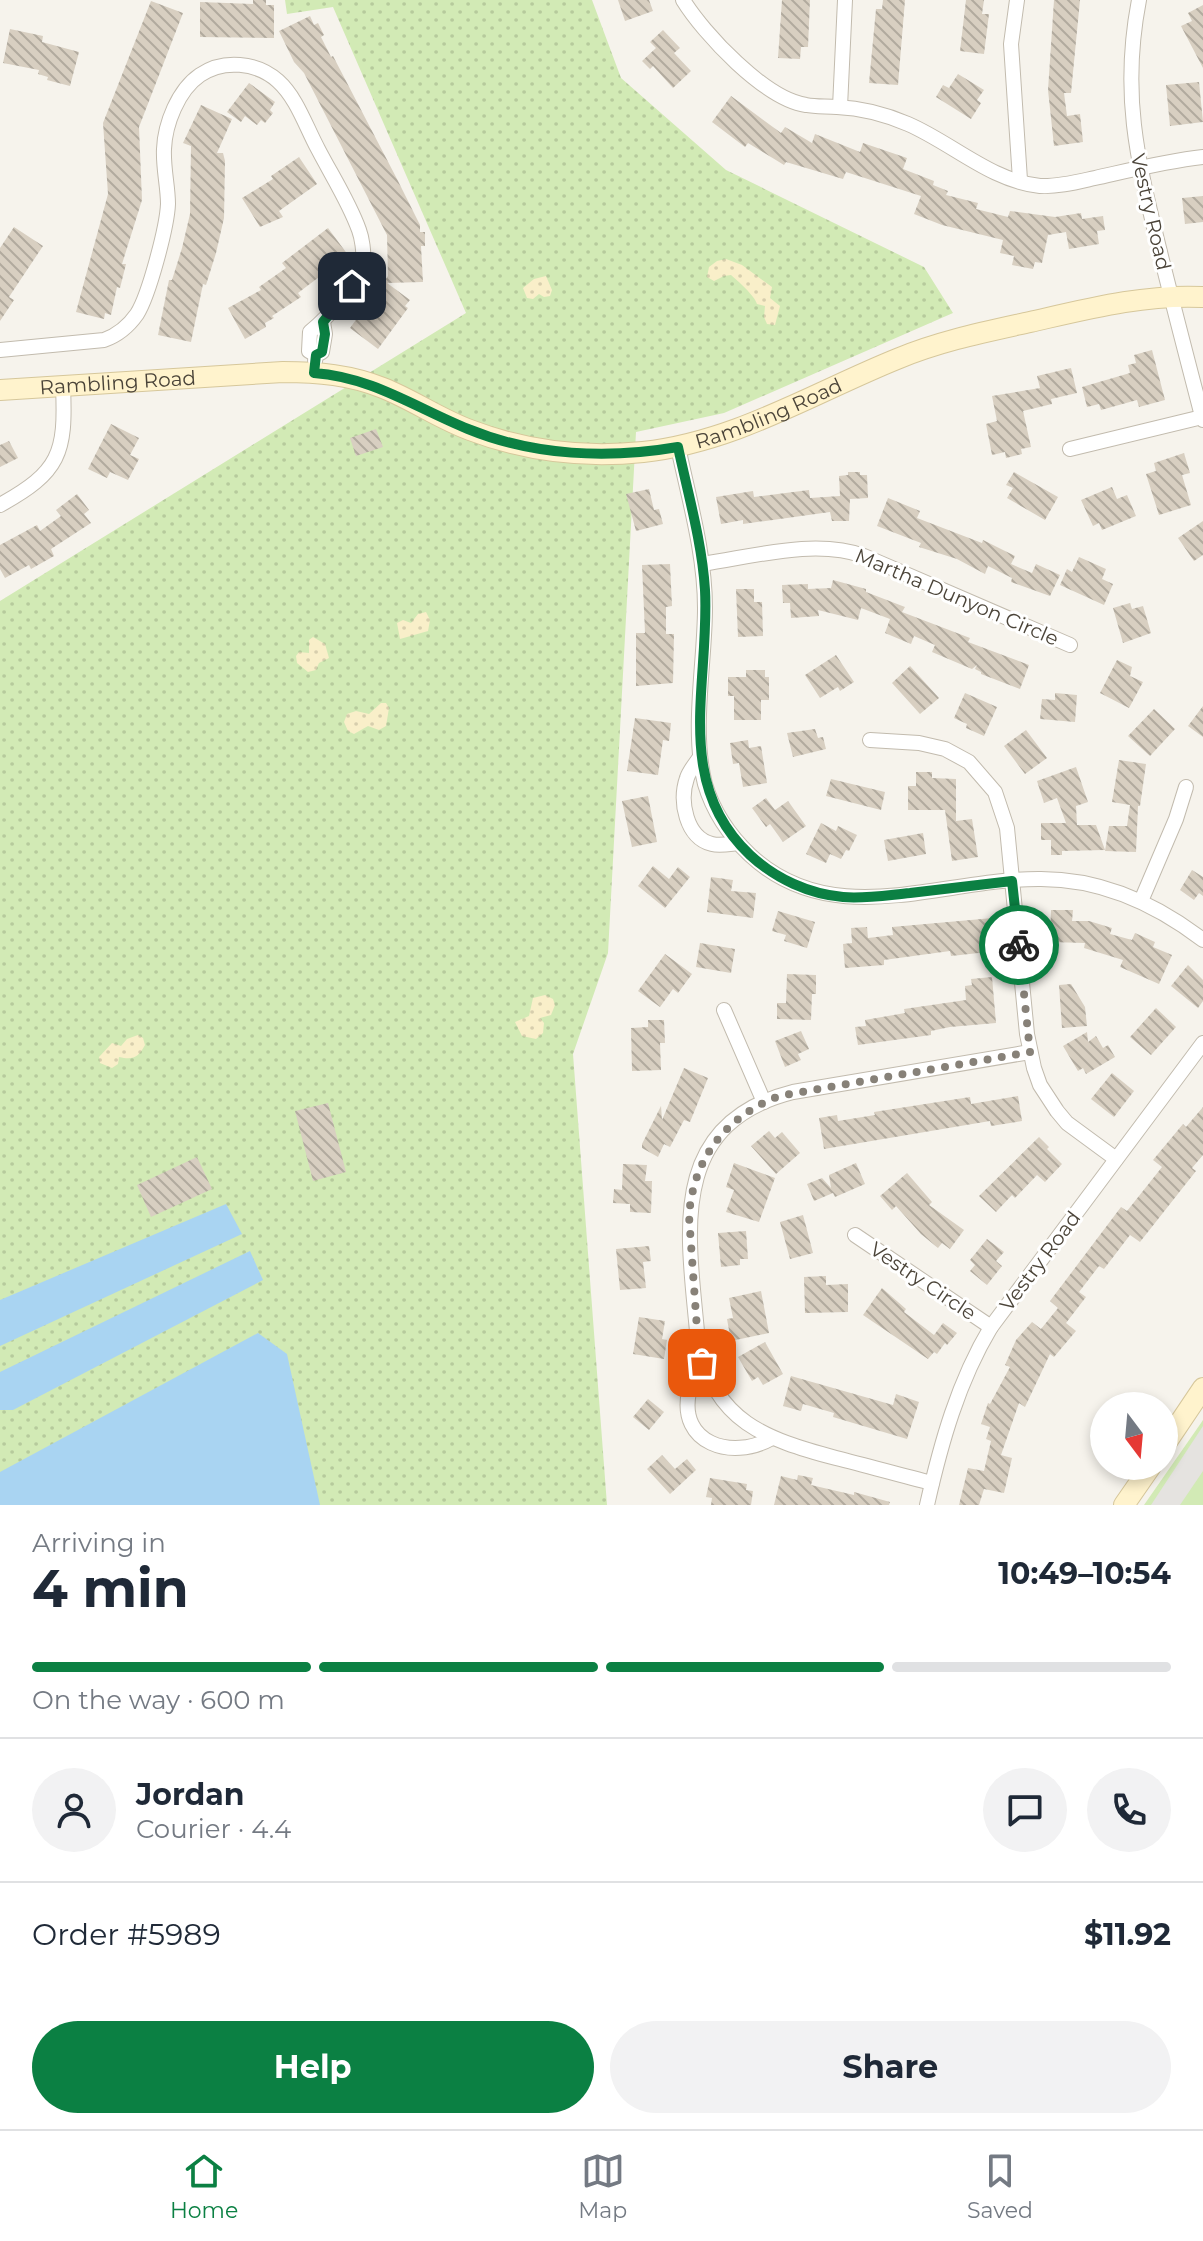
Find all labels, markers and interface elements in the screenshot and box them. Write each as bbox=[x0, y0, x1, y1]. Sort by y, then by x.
street label: Vestry Road bbox=[1126, 151, 1176, 273]
pin bbox=[318, 252, 386, 320]
icon: home bbox=[330, 264, 374, 308]
street label: Rambling Road bbox=[39, 366, 197, 399]
street label: Rambling Road bbox=[692, 373, 846, 454]
street label: Martha Dunyon Circle bbox=[852, 543, 1062, 651]
courier bbox=[979, 905, 1059, 985]
icon: bike bbox=[997, 923, 1041, 967]
street label: Vestry Road bbox=[995, 1206, 1085, 1316]
street label: Vestry Circle bbox=[865, 1237, 981, 1325]
pin bbox=[668, 1329, 736, 1397]
icon: bag bbox=[680, 1341, 724, 1385]
north arrow bbox=[1090, 1392, 1178, 1480]
map controls bbox=[1090, 1392, 1178, 1480]
text: Arriving in bbox=[32, 1527, 166, 1559]
text: 10:49–10:54 bbox=[998, 1555, 1171, 1592]
text: 4 min bbox=[32, 1557, 189, 1620]
text: On the way · 600 m bbox=[32, 1684, 285, 1716]
button: person bbox=[32, 1768, 116, 1852]
button: chat bbox=[983, 1768, 1067, 1852]
button: phone bbox=[1087, 1768, 1171, 1852]
text: Jordan bbox=[136, 1776, 245, 1813]
text: Courier · 4.4 bbox=[136, 1813, 291, 1845]
text: Order #5989 bbox=[32, 1916, 221, 1953]
text: $11.92 bbox=[1084, 1916, 1171, 1953]
button: Help bbox=[32, 2021, 594, 2113]
button: Share bbox=[610, 2021, 1171, 2113]
tab: Home bbox=[170, 2149, 238, 2224]
tab: Map bbox=[578, 2149, 627, 2224]
tab: Saved bbox=[967, 2149, 1033, 2224]

